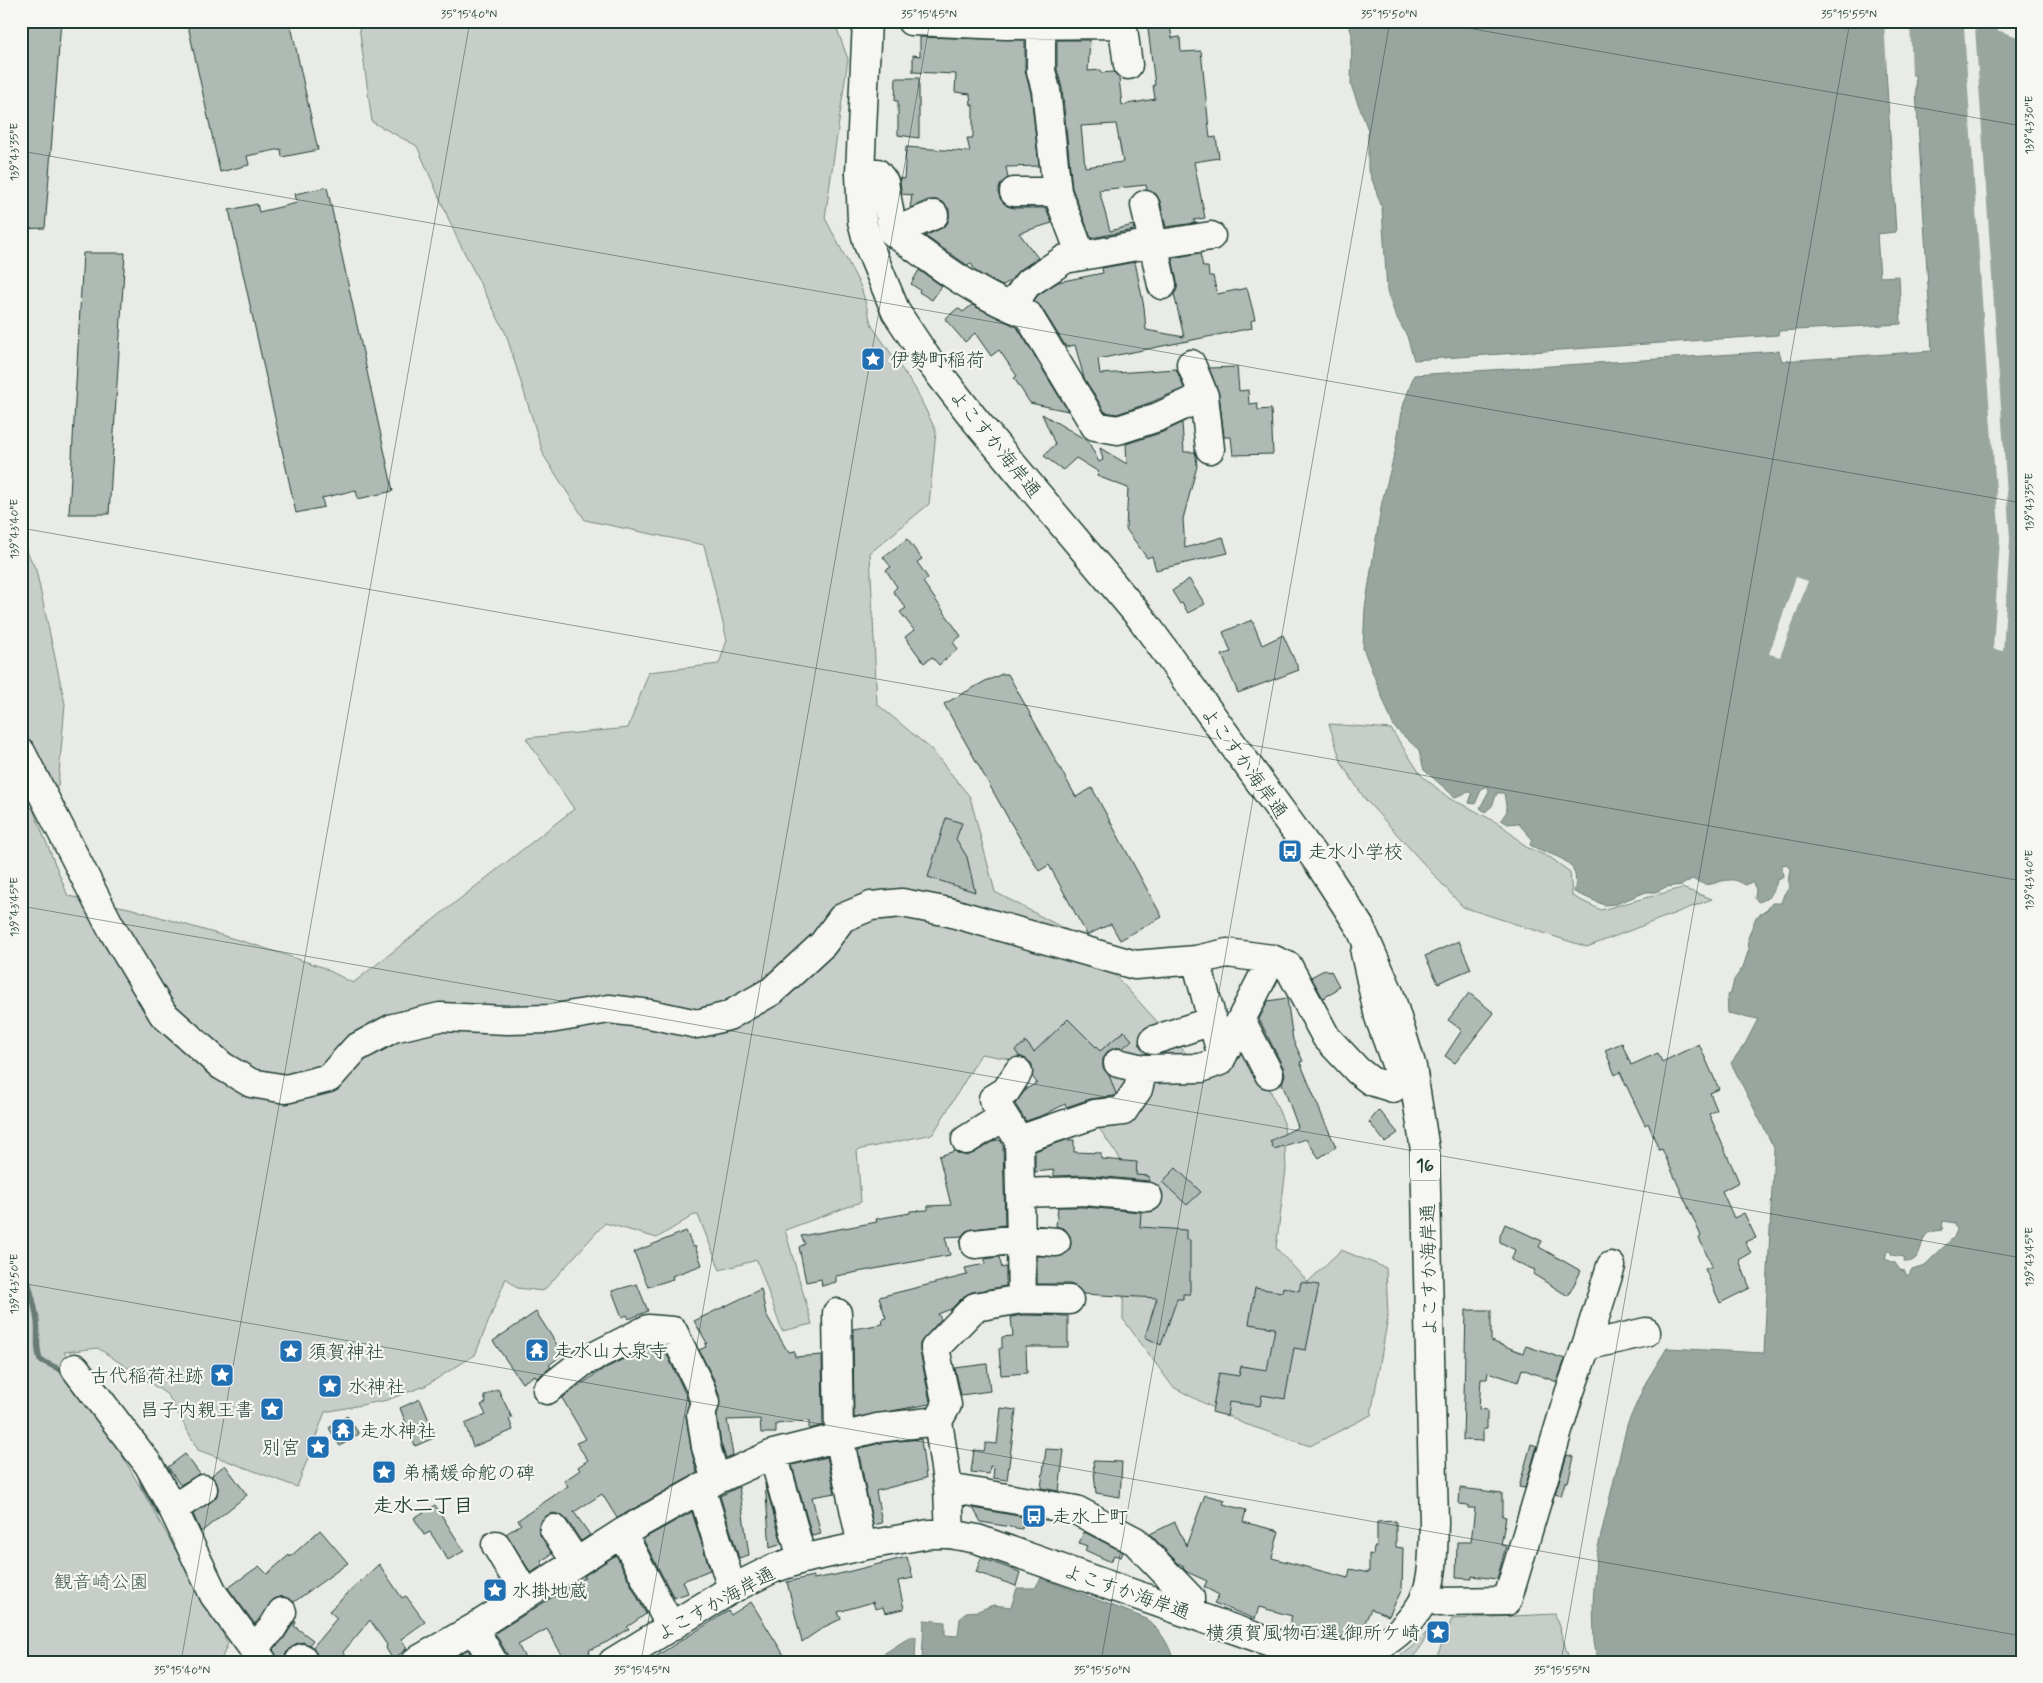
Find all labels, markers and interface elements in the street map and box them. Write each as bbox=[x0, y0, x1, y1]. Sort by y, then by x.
text: 35°15'40"N bbox=[441, 7, 497, 23]
text: 35°15'45"N bbox=[901, 7, 957, 23]
text: 35°15'50"N bbox=[1361, 7, 1417, 23]
text: 35°15'55"N bbox=[1821, 7, 1877, 23]
text: 139°43'30"E bbox=[2022, 95, 2038, 155]
text: 139°43'35"E bbox=[7, 123, 23, 181]
place icon: 伊勢町稲荷 bbox=[860, 346, 886, 372]
place label: 伊勢町稲荷 bbox=[890, 348, 985, 373]
street label: よこすか海岸通 bbox=[943, 385, 1046, 503]
text: 139°43'35"E bbox=[2022, 473, 2038, 531]
text: 139°43'40"E bbox=[7, 499, 23, 559]
street label: よこすか海岸通 bbox=[1195, 702, 1293, 824]
bus stop icon: 走水小学校 bbox=[1277, 838, 1303, 864]
place label: 走水小学校 bbox=[1308, 840, 1403, 865]
text: 139°43'40"E bbox=[2022, 850, 2038, 910]
text: 139°43'45"E bbox=[7, 877, 23, 937]
road number: 16 bbox=[1410, 1150, 1440, 1180]
street label: よこすか海岸通 bbox=[1416, 1203, 1443, 1336]
text: 139°43'45"E bbox=[2022, 1227, 2038, 1287]
text: 139°43'50"E bbox=[7, 1254, 23, 1314]
temple icon: 走水山大泉寺 bbox=[524, 1337, 550, 1363]
place icon: 須賀神社 bbox=[278, 1338, 304, 1364]
place label: 走水山大泉寺 bbox=[554, 1339, 668, 1364]
place label: 須賀神社 bbox=[308, 1340, 384, 1365]
place icon: 古代稲荷社跡 bbox=[209, 1362, 235, 1388]
place label: 古代稲荷社跡 bbox=[90, 1364, 204, 1389]
place icon: 水神社 bbox=[317, 1373, 343, 1399]
place label: 水神社 bbox=[348, 1375, 405, 1400]
place icon: 昌子内親王書 bbox=[259, 1396, 285, 1422]
place label: 昌子内親王書 bbox=[140, 1398, 254, 1423]
temple icon: 走水神社 bbox=[330, 1417, 356, 1443]
place label: 走水神社 bbox=[360, 1419, 436, 1444]
place icon: 別宮 bbox=[305, 1434, 331, 1460]
place label: 別宮 bbox=[262, 1436, 300, 1461]
place icon: 弟橘媛命舵の碑 bbox=[371, 1459, 397, 1485]
place label: 弟橘媛命舵の碑 bbox=[402, 1461, 535, 1486]
district label: 走水二丁目 bbox=[373, 1493, 473, 1520]
bus stop icon: 走水上町 bbox=[1021, 1503, 1047, 1529]
place label: 走水上町 bbox=[1052, 1505, 1128, 1530]
street label: よこすか海岸通 bbox=[1060, 1559, 1193, 1626]
street label: よこすか海岸通 bbox=[652, 1561, 780, 1647]
park label: 観音崎公園 bbox=[53, 1570, 149, 1595]
place icon: 水掛地蔵 bbox=[482, 1577, 508, 1603]
place label: 水掛地蔵 bbox=[512, 1579, 588, 1604]
place icon: 横須賀風物百選 御所ケ崎 bbox=[1425, 1619, 1451, 1645]
place label: 横須賀風物百選 御所ケ崎 bbox=[1206, 1621, 1420, 1646]
text: 35°15'40"N bbox=[154, 1663, 210, 1679]
text: 35°15'45"N bbox=[614, 1663, 670, 1679]
text: 35°15'50"N bbox=[1074, 1663, 1130, 1679]
text: 35°15'55"N bbox=[1534, 1663, 1590, 1679]

